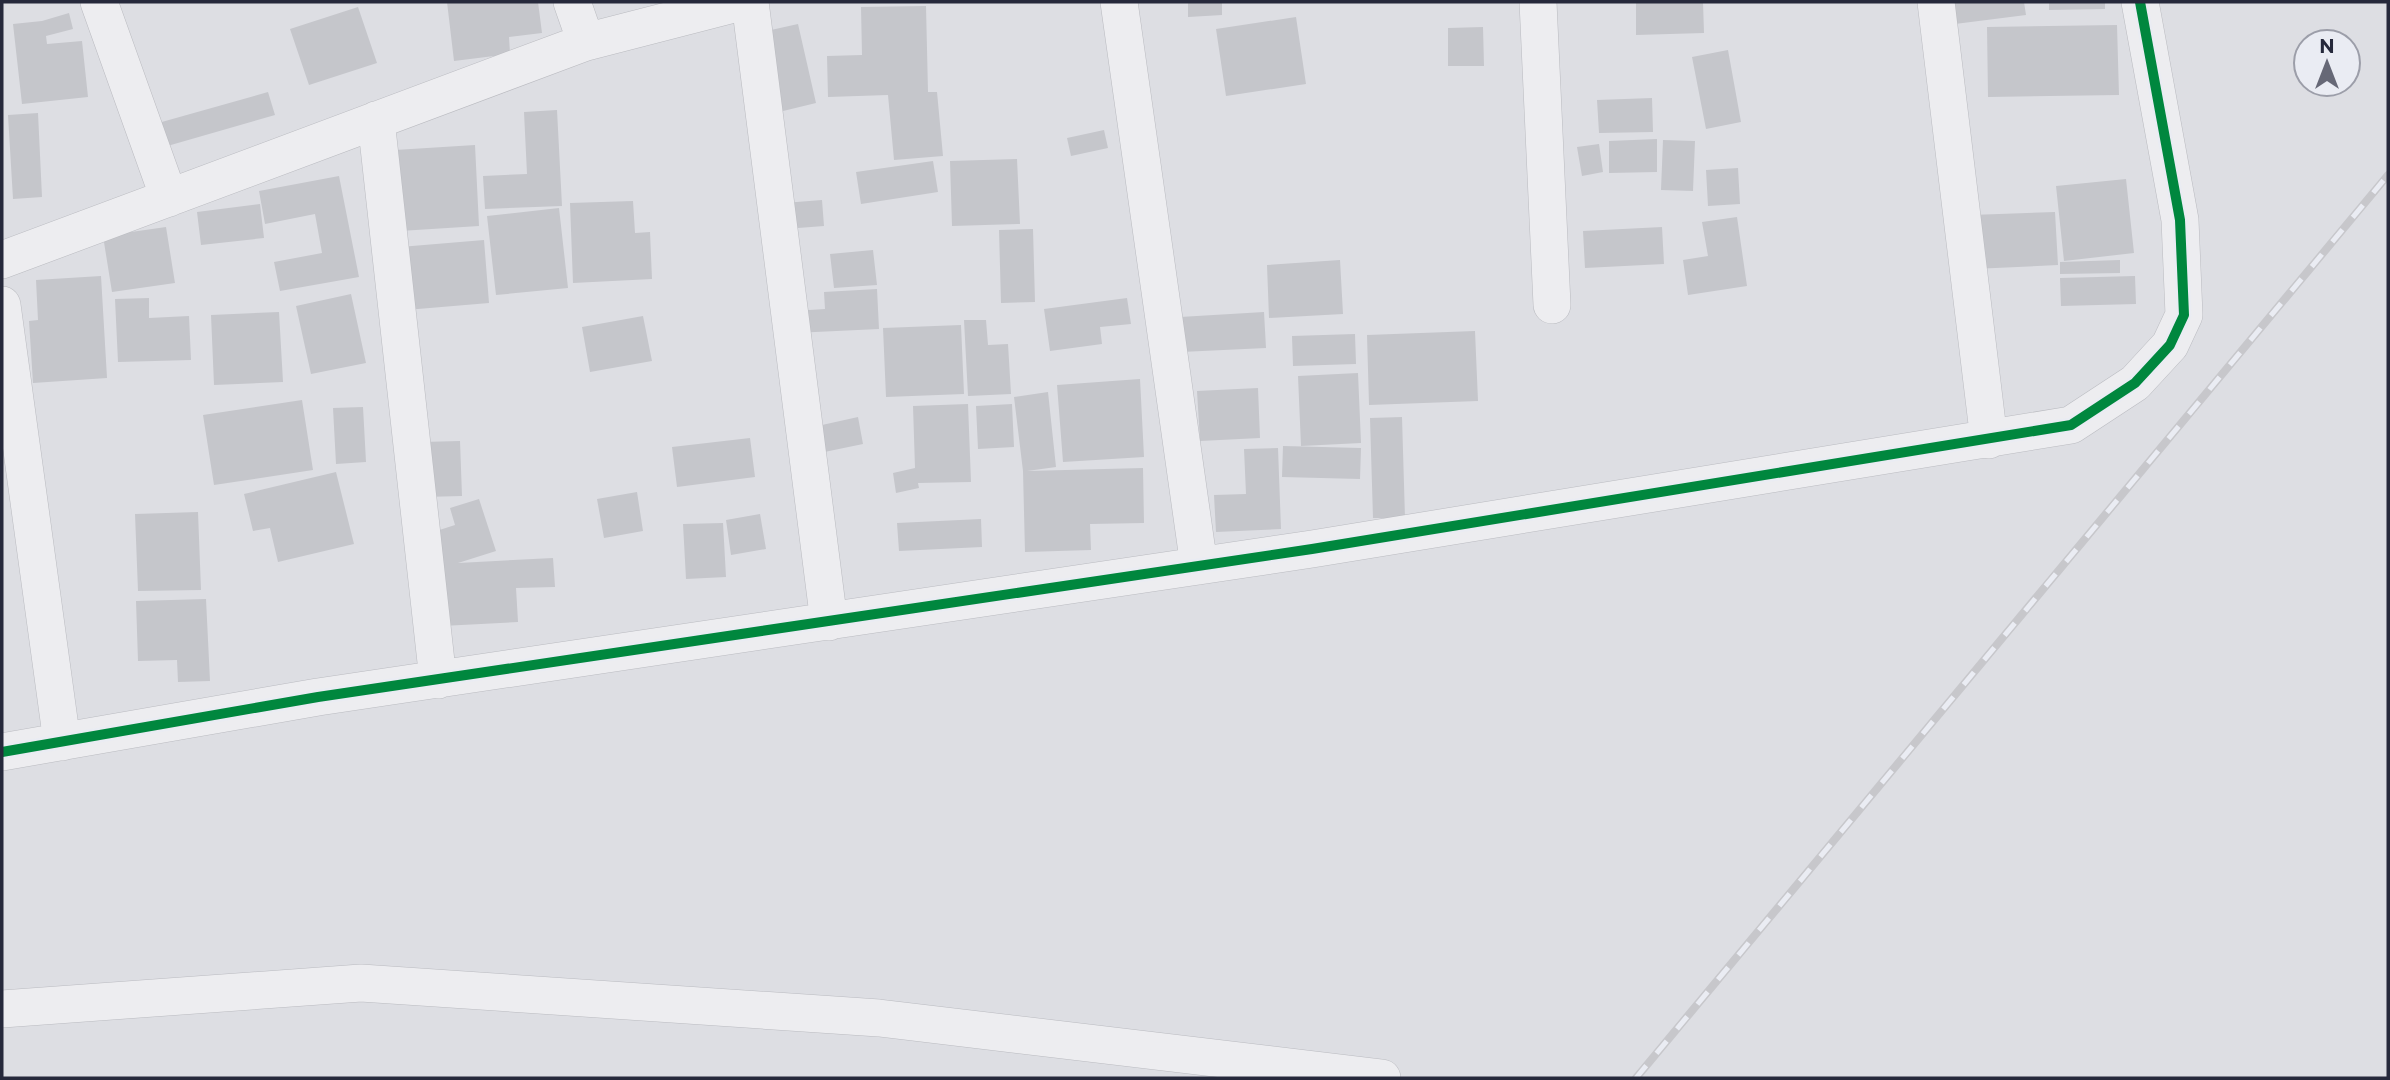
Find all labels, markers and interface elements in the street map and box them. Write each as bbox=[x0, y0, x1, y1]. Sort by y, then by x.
north arrow bbox=[2292, 28, 2362, 98]
text: N bbox=[2319, 35, 2335, 58]

